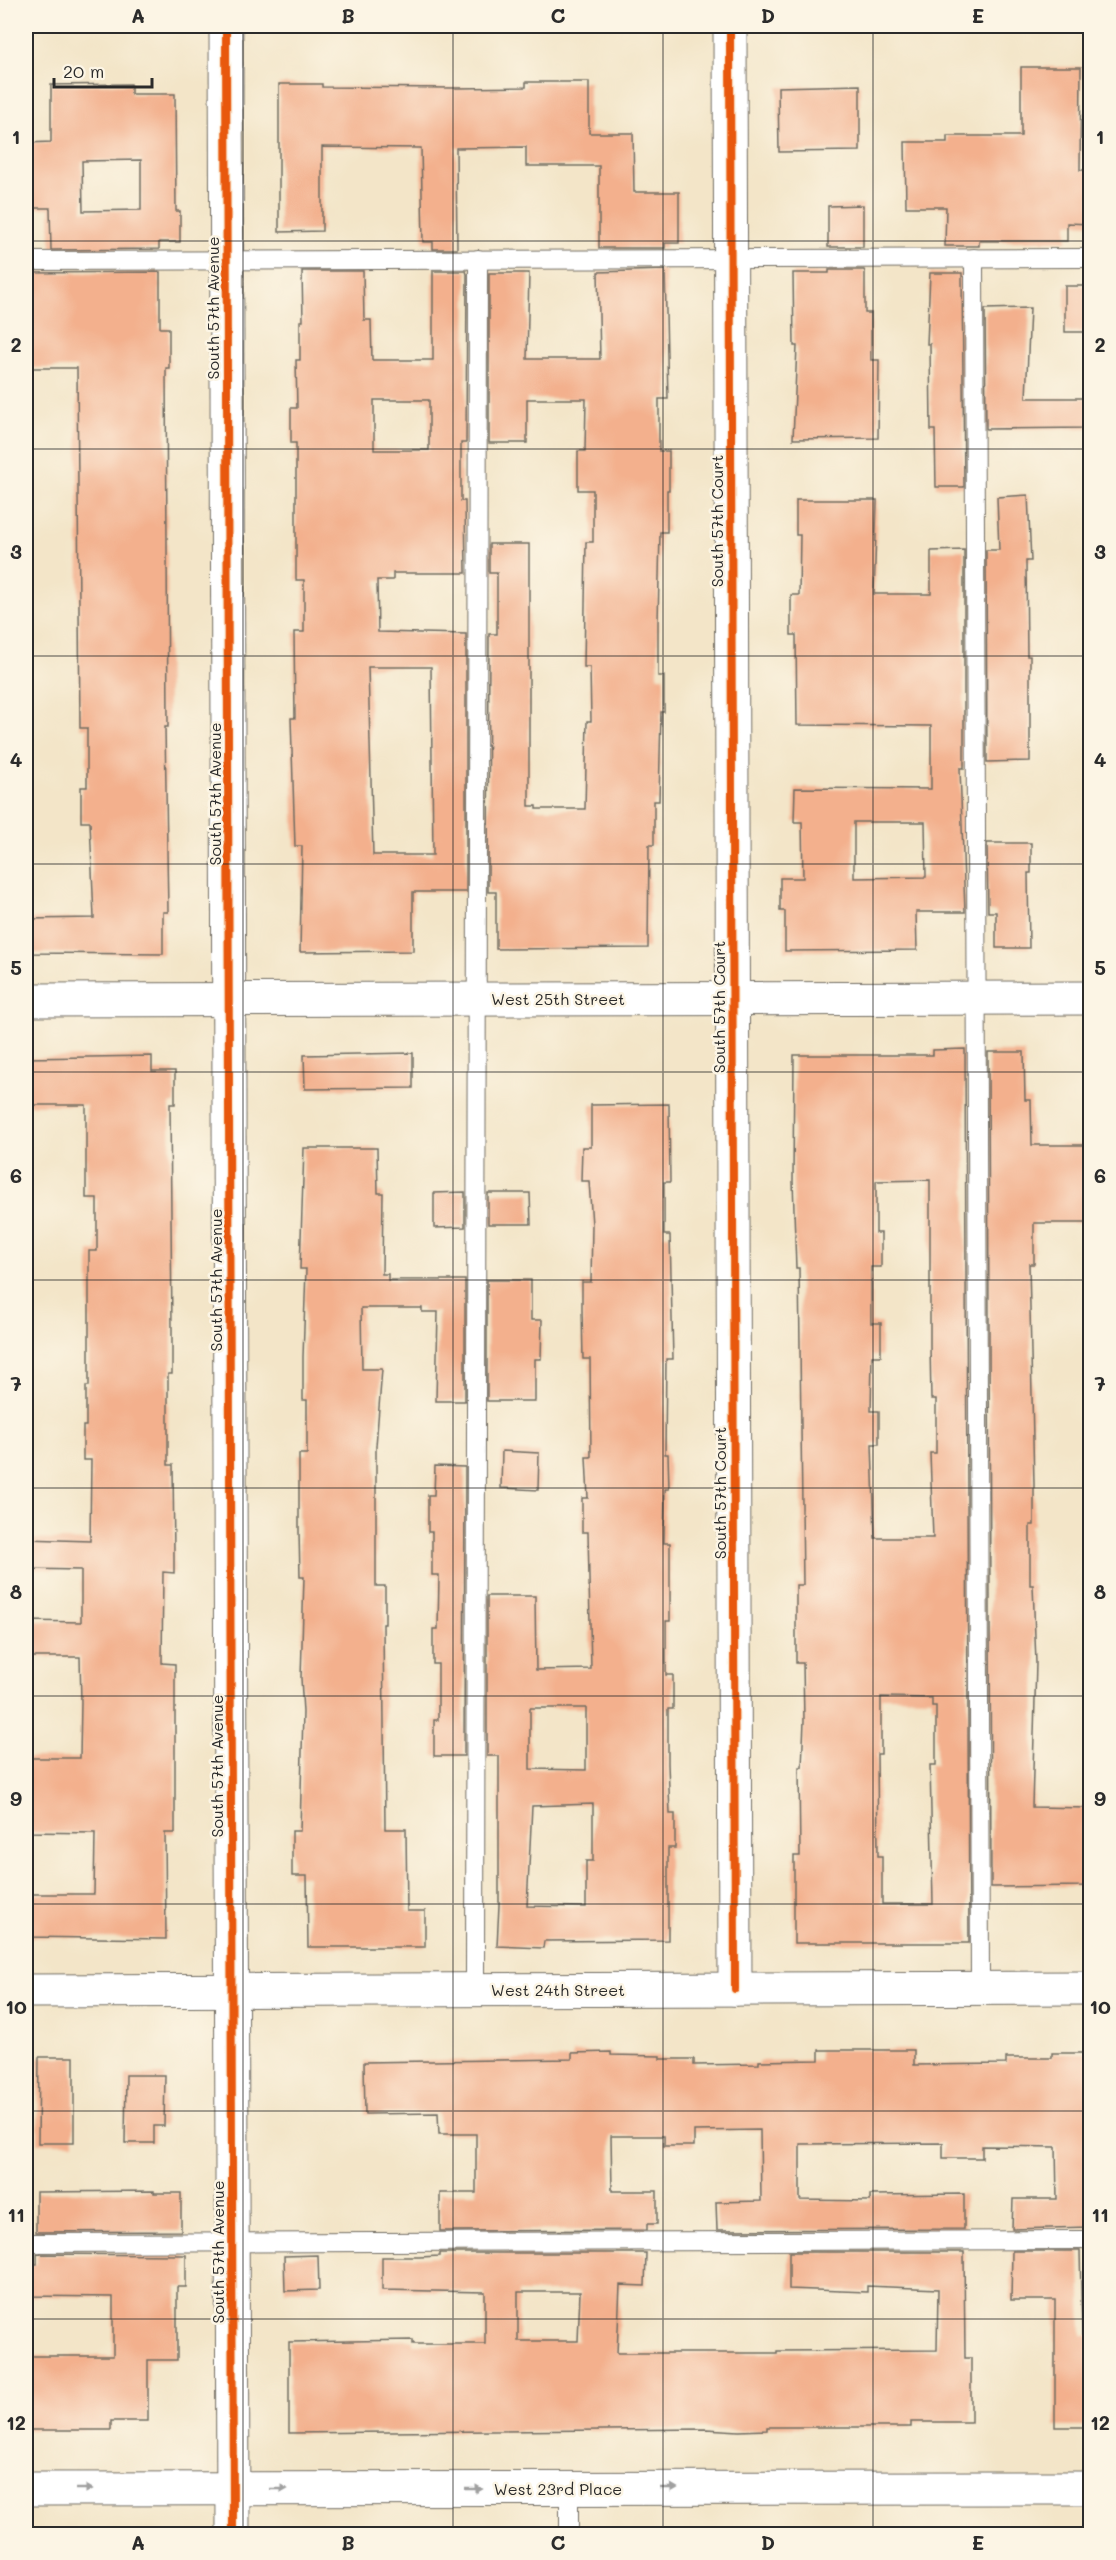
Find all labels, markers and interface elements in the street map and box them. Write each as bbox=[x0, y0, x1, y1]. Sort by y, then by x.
text: A bbox=[131, 2, 145, 28]
text: B bbox=[341, 2, 355, 28]
text: C bbox=[551, 2, 566, 28]
text: D bbox=[761, 2, 775, 28]
text: E bbox=[972, 2, 984, 28]
scale bar bbox=[54, 51, 152, 89]
text: 20 m bbox=[63, 59, 104, 83]
text: 1 bbox=[12, 123, 20, 149]
text: 1 bbox=[1096, 123, 1104, 149]
street label: South 57th Avenue bbox=[202, 236, 223, 380]
text: 2 bbox=[10, 331, 22, 357]
text: 2 bbox=[1094, 331, 1106, 357]
street label: South 57th Court bbox=[706, 455, 727, 587]
text: 3 bbox=[10, 538, 22, 564]
text: 3 bbox=[1094, 538, 1106, 564]
street label: South 57th Avenue bbox=[204, 722, 225, 866]
text: 4 bbox=[10, 746, 23, 772]
text: 4 bbox=[1094, 746, 1107, 772]
street label: South 57th Court bbox=[708, 941, 729, 1073]
text: 5 bbox=[10, 954, 22, 980]
text: 5 bbox=[1094, 954, 1106, 980]
street label: West 25th Street bbox=[491, 988, 625, 1009]
text: 6 bbox=[10, 1162, 22, 1188]
text: 6 bbox=[1094, 1162, 1106, 1188]
street label: South 57th Avenue bbox=[205, 1208, 226, 1352]
text: 7 bbox=[10, 1370, 22, 1396]
text: 7 bbox=[1094, 1370, 1106, 1396]
street label: South 57th Court bbox=[709, 1427, 730, 1559]
text: 8 bbox=[10, 1578, 22, 1604]
text: 8 bbox=[1094, 1578, 1106, 1604]
street label: South 57th Avenue bbox=[206, 1694, 227, 1838]
text: 9 bbox=[10, 1785, 22, 1811]
text: 9 bbox=[1094, 1785, 1106, 1811]
street label: West 24th Street bbox=[491, 1979, 625, 2000]
text: 10 bbox=[5, 1993, 27, 2019]
text: 10 bbox=[1089, 1993, 1111, 2019]
street label: South 57th Avenue bbox=[207, 2180, 228, 2324]
text: 11 bbox=[7, 2201, 25, 2227]
text: 11 bbox=[1091, 2201, 1109, 2227]
text: 12 bbox=[6, 2409, 26, 2435]
text: 12 bbox=[1090, 2409, 1110, 2435]
street label: West 23rd Place bbox=[494, 2478, 622, 2499]
one-way arrow bbox=[659, 2483, 678, 2493]
one-way arrow bbox=[74, 2484, 93, 2494]
one-way arrow bbox=[269, 2484, 288, 2494]
one-way arrow bbox=[464, 2484, 483, 2494]
text: A bbox=[131, 2529, 145, 2555]
text: B bbox=[341, 2529, 355, 2555]
text: C bbox=[551, 2529, 566, 2555]
text: D bbox=[761, 2529, 775, 2555]
text: E bbox=[972, 2529, 984, 2555]

